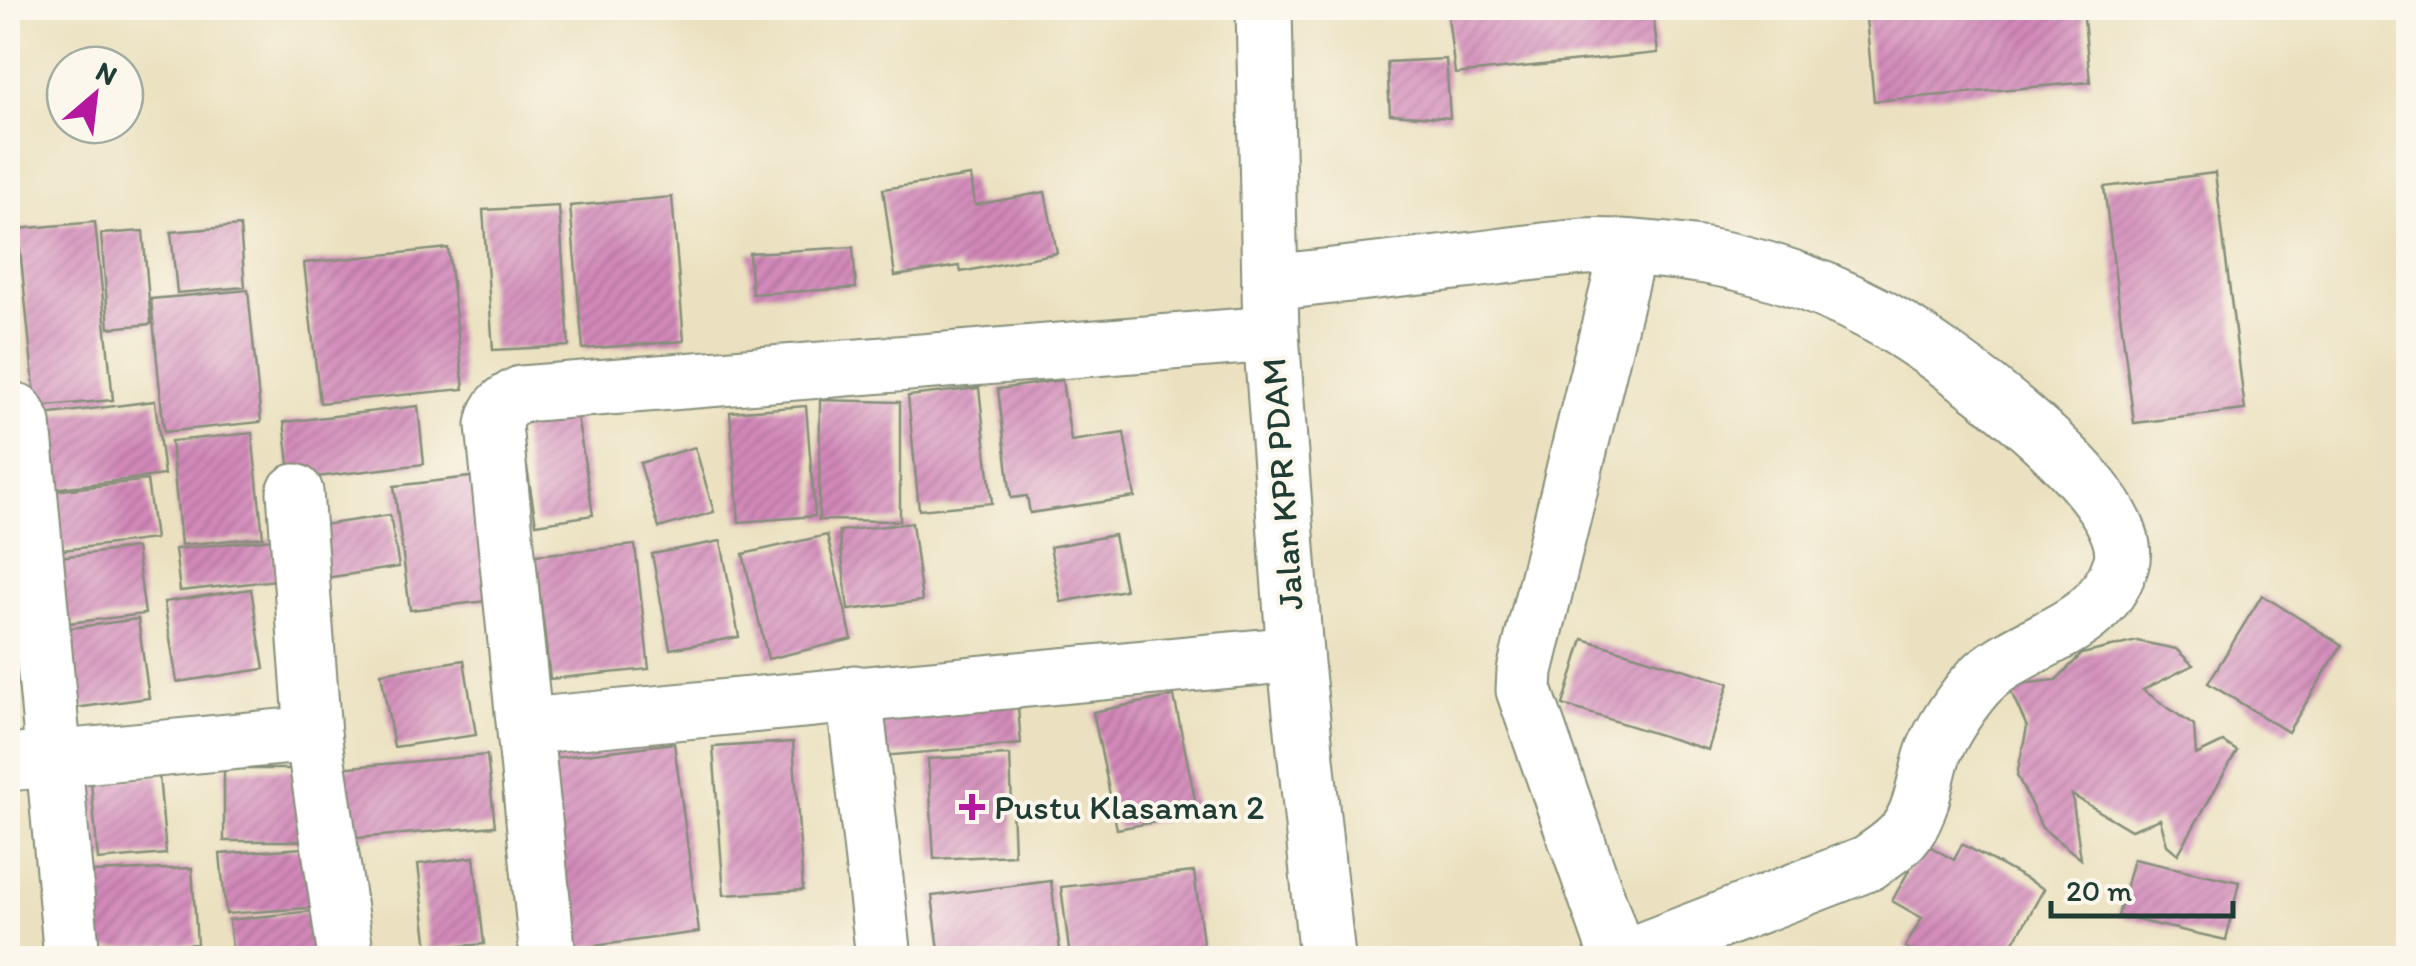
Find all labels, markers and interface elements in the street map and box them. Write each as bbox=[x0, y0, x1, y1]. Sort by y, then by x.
north arrow bbox=[45, 45, 145, 145]
text: N bbox=[90, 53, 123, 92]
street label: Jalan KPR PDAM bbox=[1252, 357, 1312, 611]
place label: Pustu Klasaman 2 bbox=[994, 786, 1264, 828]
marker: Pustu Klasaman 2 bbox=[959, 794, 985, 820]
scale bar bbox=[2051, 856, 2234, 918]
text: 20 m bbox=[2066, 872, 2132, 909]

